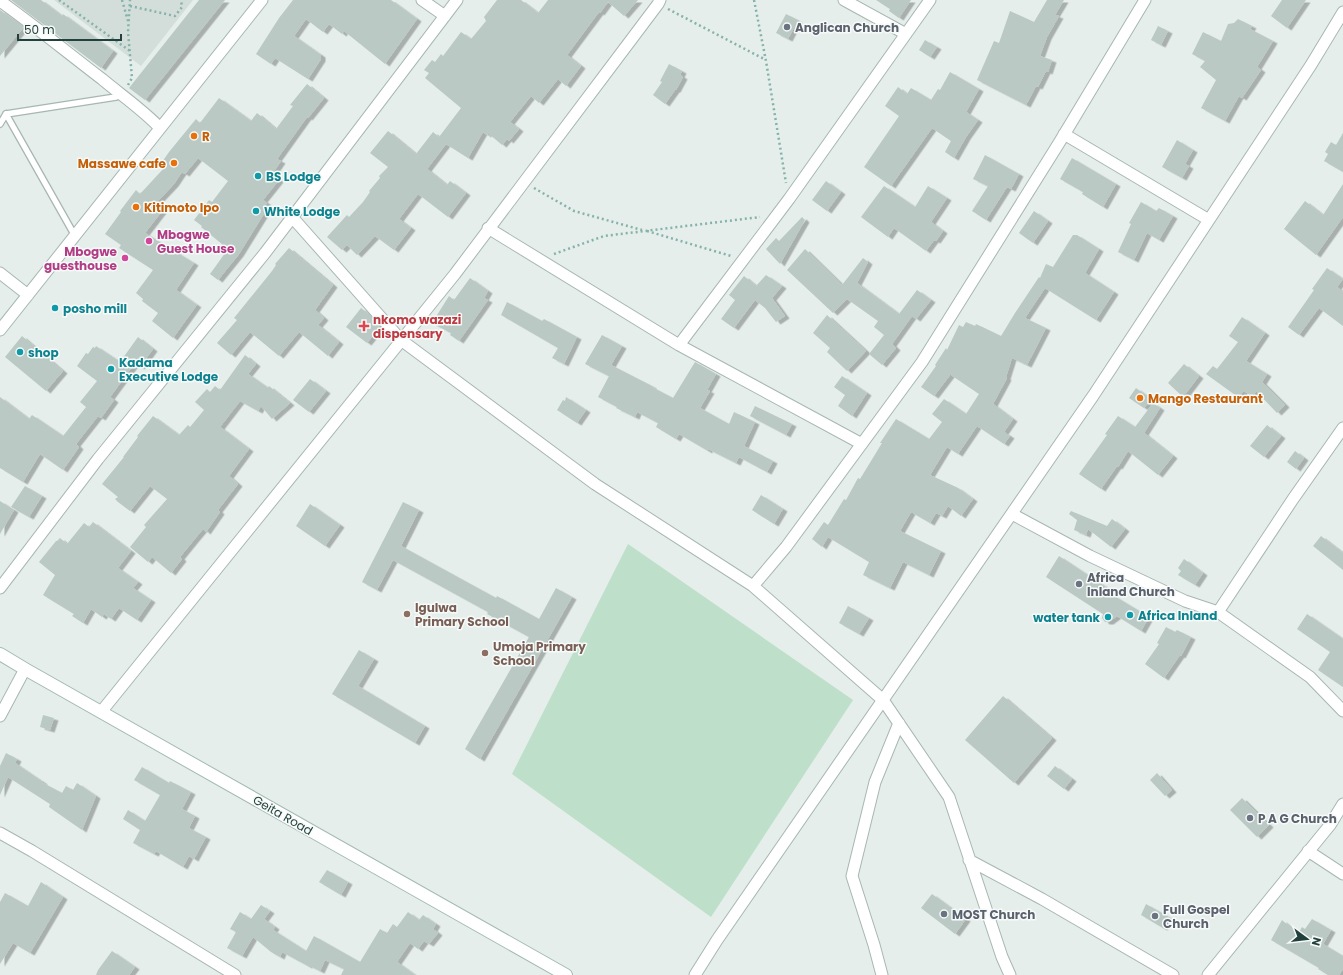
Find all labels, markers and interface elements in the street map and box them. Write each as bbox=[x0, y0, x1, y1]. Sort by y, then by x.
scale bar bbox=[18, 16, 121, 42]
place label: Anglican Church bbox=[795, 19, 899, 36]
text: 50 m bbox=[24, 21, 55, 38]
marker: Anglican Church bbox=[782, 22, 792, 32]
place label: R bbox=[202, 128, 210, 145]
marker: R bbox=[189, 131, 199, 141]
place label: Massawe cafe bbox=[78, 155, 167, 172]
marker: Massawe cafe bbox=[169, 158, 179, 168]
place label: BS Lodge bbox=[266, 168, 321, 185]
marker: BS Lodge bbox=[253, 171, 263, 181]
place label: Kitimoto Ipo bbox=[144, 199, 219, 216]
marker: Kitimoto Ipo bbox=[131, 202, 141, 212]
place label: White Lodge bbox=[264, 203, 341, 220]
marker: White Lodge bbox=[251, 206, 261, 216]
place label: Mbogwe Guest House bbox=[157, 226, 235, 257]
marker: Mbogwe Guest House bbox=[144, 236, 154, 246]
place label: Mbogwe guesthouse bbox=[44, 243, 118, 274]
marker: Mbogwe guesthouse bbox=[120, 253, 130, 263]
place label: posho mill bbox=[63, 300, 127, 317]
marker: posho mill bbox=[50, 303, 60, 313]
place label: nkomo wazazi dispensary bbox=[373, 311, 461, 342]
marker: nkomo wazazi dispensary bbox=[358, 320, 370, 332]
place label: shop bbox=[28, 344, 59, 361]
marker: shop bbox=[15, 347, 25, 357]
place label: Kadama Executive Lodge bbox=[119, 354, 219, 385]
marker: Kadama Executive Lodge bbox=[106, 364, 116, 374]
place label: Mango Restaurant bbox=[1148, 390, 1263, 407]
marker: Mango Restaurant bbox=[1135, 393, 1145, 403]
place label: Africa Inland Church bbox=[1087, 569, 1175, 600]
marker: Africa Inland Church bbox=[1074, 579, 1084, 589]
place label: Igulwa Primary School bbox=[415, 599, 509, 630]
place label: Africa Inland bbox=[1138, 607, 1217, 624]
marker: Igulwa Primary School bbox=[402, 609, 412, 619]
place label: water tank bbox=[1033, 609, 1101, 626]
marker: Africa Inland bbox=[1125, 610, 1135, 620]
marker: water tank bbox=[1103, 612, 1113, 622]
place label: Umoja Primary School bbox=[493, 638, 586, 669]
marker: Umoja Primary School bbox=[480, 648, 490, 658]
street label: Geita Road bbox=[250, 791, 316, 839]
place label: P A G Church bbox=[1258, 810, 1337, 827]
marker: P A G Church bbox=[1245, 813, 1255, 823]
place label: Full Gospel Church bbox=[1163, 901, 1230, 932]
place label: MOST Church bbox=[952, 906, 1035, 923]
marker: MOST Church bbox=[939, 909, 949, 919]
marker: Full Gospel Church bbox=[1150, 911, 1160, 921]
north arrow bbox=[1287, 919, 1327, 959]
text: N bbox=[1308, 936, 1325, 948]

